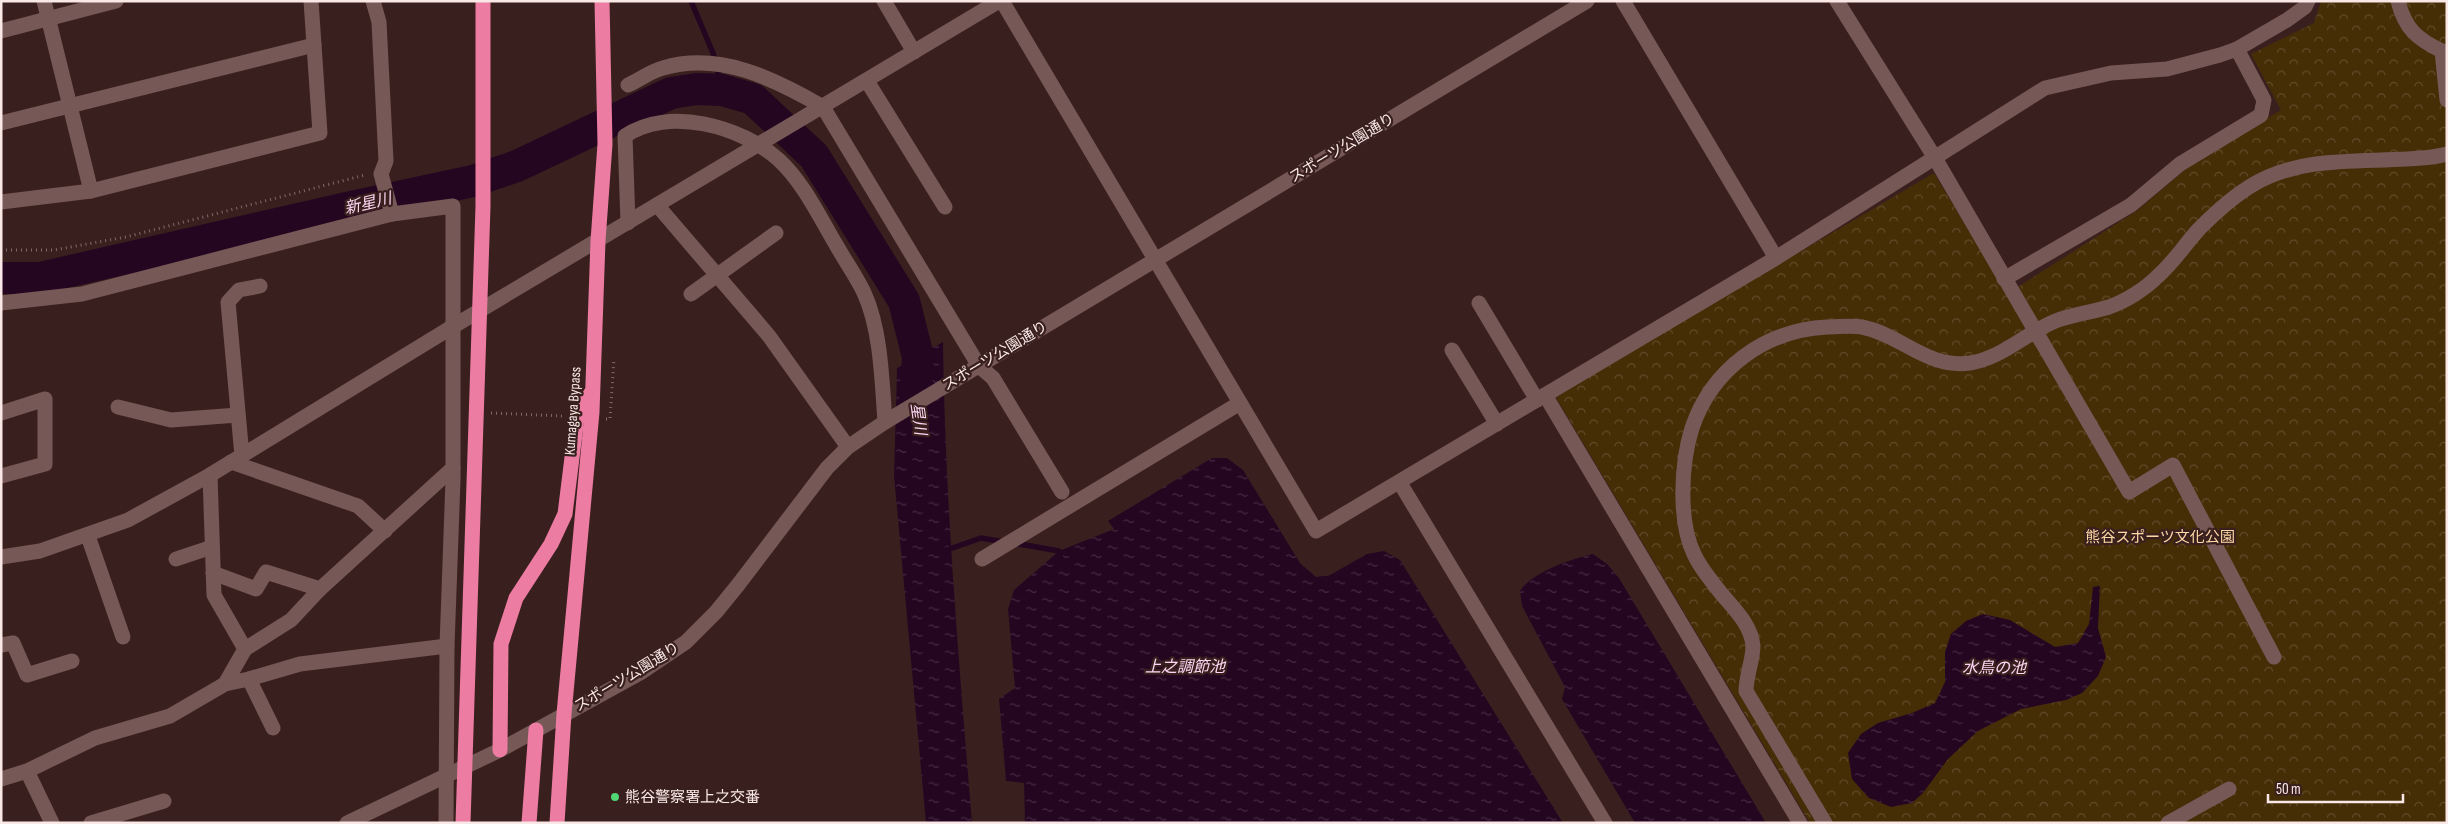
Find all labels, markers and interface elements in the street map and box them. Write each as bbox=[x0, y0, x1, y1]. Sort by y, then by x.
street label: スポーツ公園通り bbox=[1286, 109, 1398, 187]
water label: 新星川 bbox=[342, 189, 395, 219]
street label: スポーツ公園通り bbox=[939, 317, 1051, 395]
street label: Kumagaya Bypass bbox=[560, 366, 586, 456]
water label: 星川 bbox=[906, 402, 930, 438]
park label: 熊谷スポーツ文化公園 bbox=[2085, 528, 2235, 547]
street label: スポーツ公園通り bbox=[571, 638, 683, 716]
water label: 上之調節池 bbox=[1145, 658, 1227, 677]
water label: 水鳥の池 bbox=[1962, 659, 2028, 678]
scale bar bbox=[2268, 772, 2403, 804]
text: 50 m bbox=[2276, 780, 2301, 799]
place label: 熊谷警察署上之交番 bbox=[625, 788, 760, 807]
marker: 熊谷警察署上之交番 bbox=[609, 791, 621, 803]

